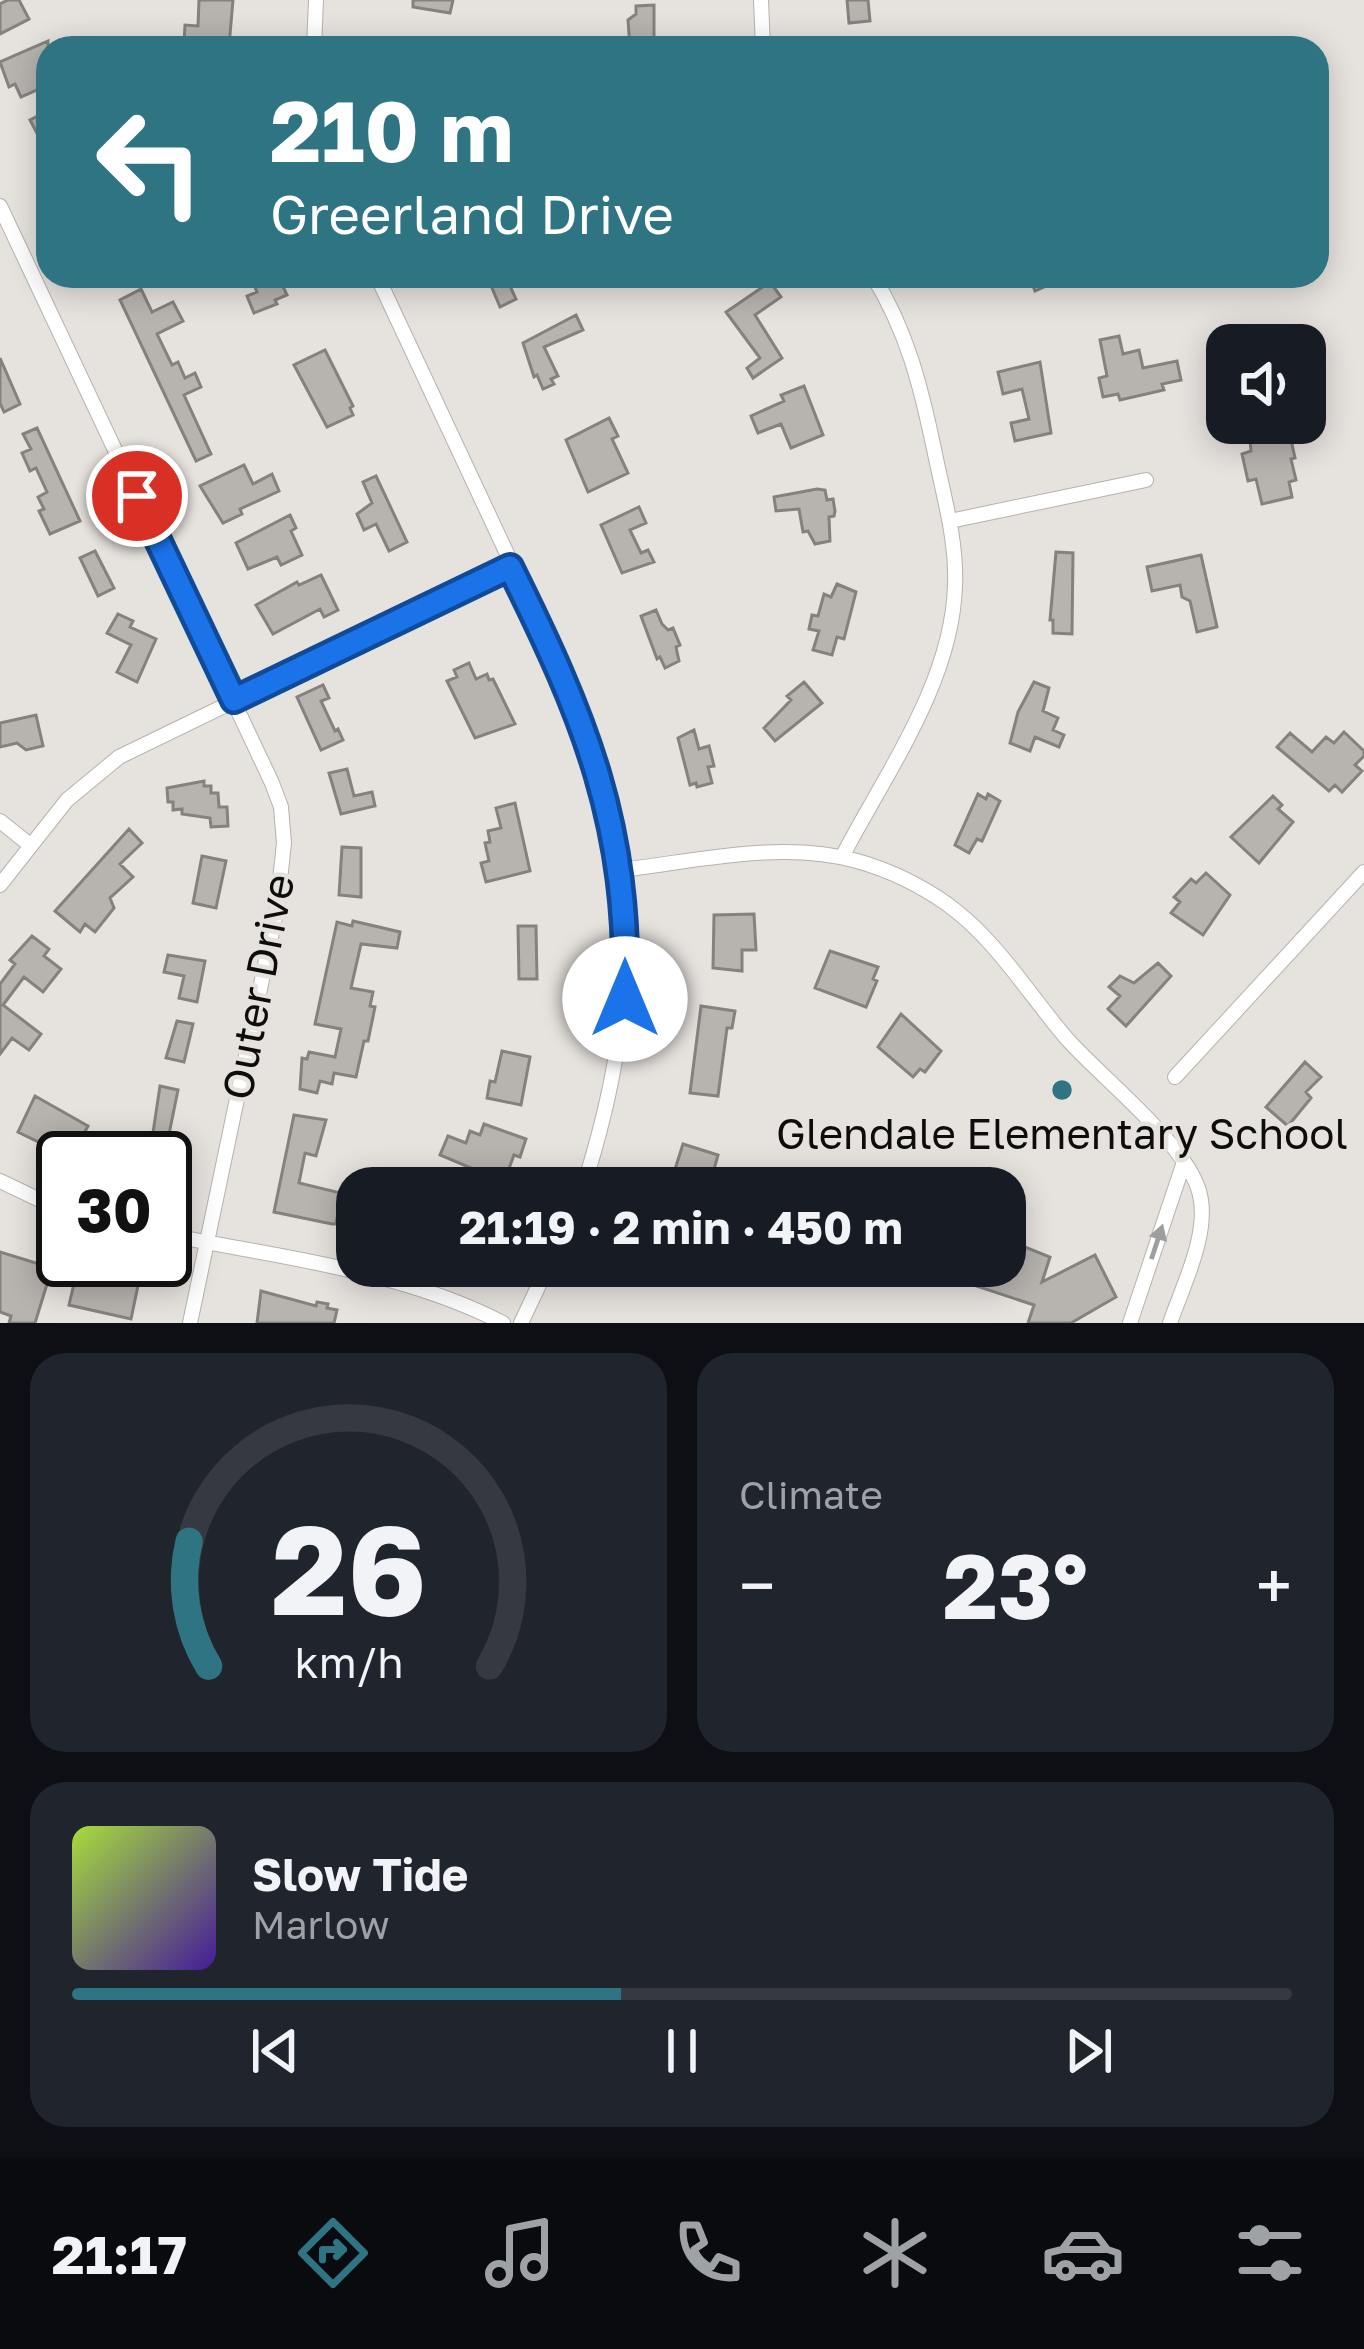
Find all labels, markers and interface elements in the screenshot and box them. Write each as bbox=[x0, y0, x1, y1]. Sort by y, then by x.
text: 210 m bbox=[270, 80, 514, 180]
icon: left bbox=[72, 84, 228, 240]
text: Greerland Drive bbox=[270, 181, 674, 246]
map controls bbox=[1206, 324, 1326, 444]
button: sound bbox=[1206, 324, 1326, 444]
pin bbox=[86, 445, 188, 547]
icon: arrive bbox=[104, 463, 170, 529]
street label: Outer Drive bbox=[211, 870, 303, 1104]
position arrow bbox=[562, 936, 688, 1062]
marker: Glendale Elementary School bbox=[1049, 1077, 1075, 1103]
place label: Glendale Elementary School bbox=[776, 1108, 1348, 1158]
speed limit sign: 30 bbox=[36, 1131, 192, 1287]
text: 21:19 · 2 min · 450 m bbox=[459, 1200, 903, 1254]
one-way arrow bbox=[1149, 1224, 1168, 1260]
text: Climate bbox=[739, 1471, 883, 1518]
text: 26 bbox=[271, 1493, 426, 1642]
text: 23° bbox=[943, 1531, 1088, 1639]
text: − bbox=[739, 1545, 775, 1625]
text: + bbox=[1256, 1545, 1292, 1625]
text: km/h bbox=[294, 1635, 403, 1686]
text: Slow Tide bbox=[252, 1847, 468, 1901]
text: Marlow bbox=[252, 1901, 389, 1948]
icon: previous bbox=[242, 2018, 308, 2084]
icon: pause bbox=[649, 2018, 715, 2084]
icon: next bbox=[1056, 2018, 1122, 2084]
icon: directions bbox=[291, 2211, 375, 2295]
icon: music bbox=[478, 2211, 562, 2295]
icon: phone bbox=[666, 2211, 750, 2295]
icon: climate bbox=[853, 2211, 937, 2295]
icon: car bbox=[1041, 2211, 1125, 2295]
icon: filters bbox=[1228, 2211, 1312, 2295]
text: 21:17 bbox=[52, 2221, 187, 2286]

